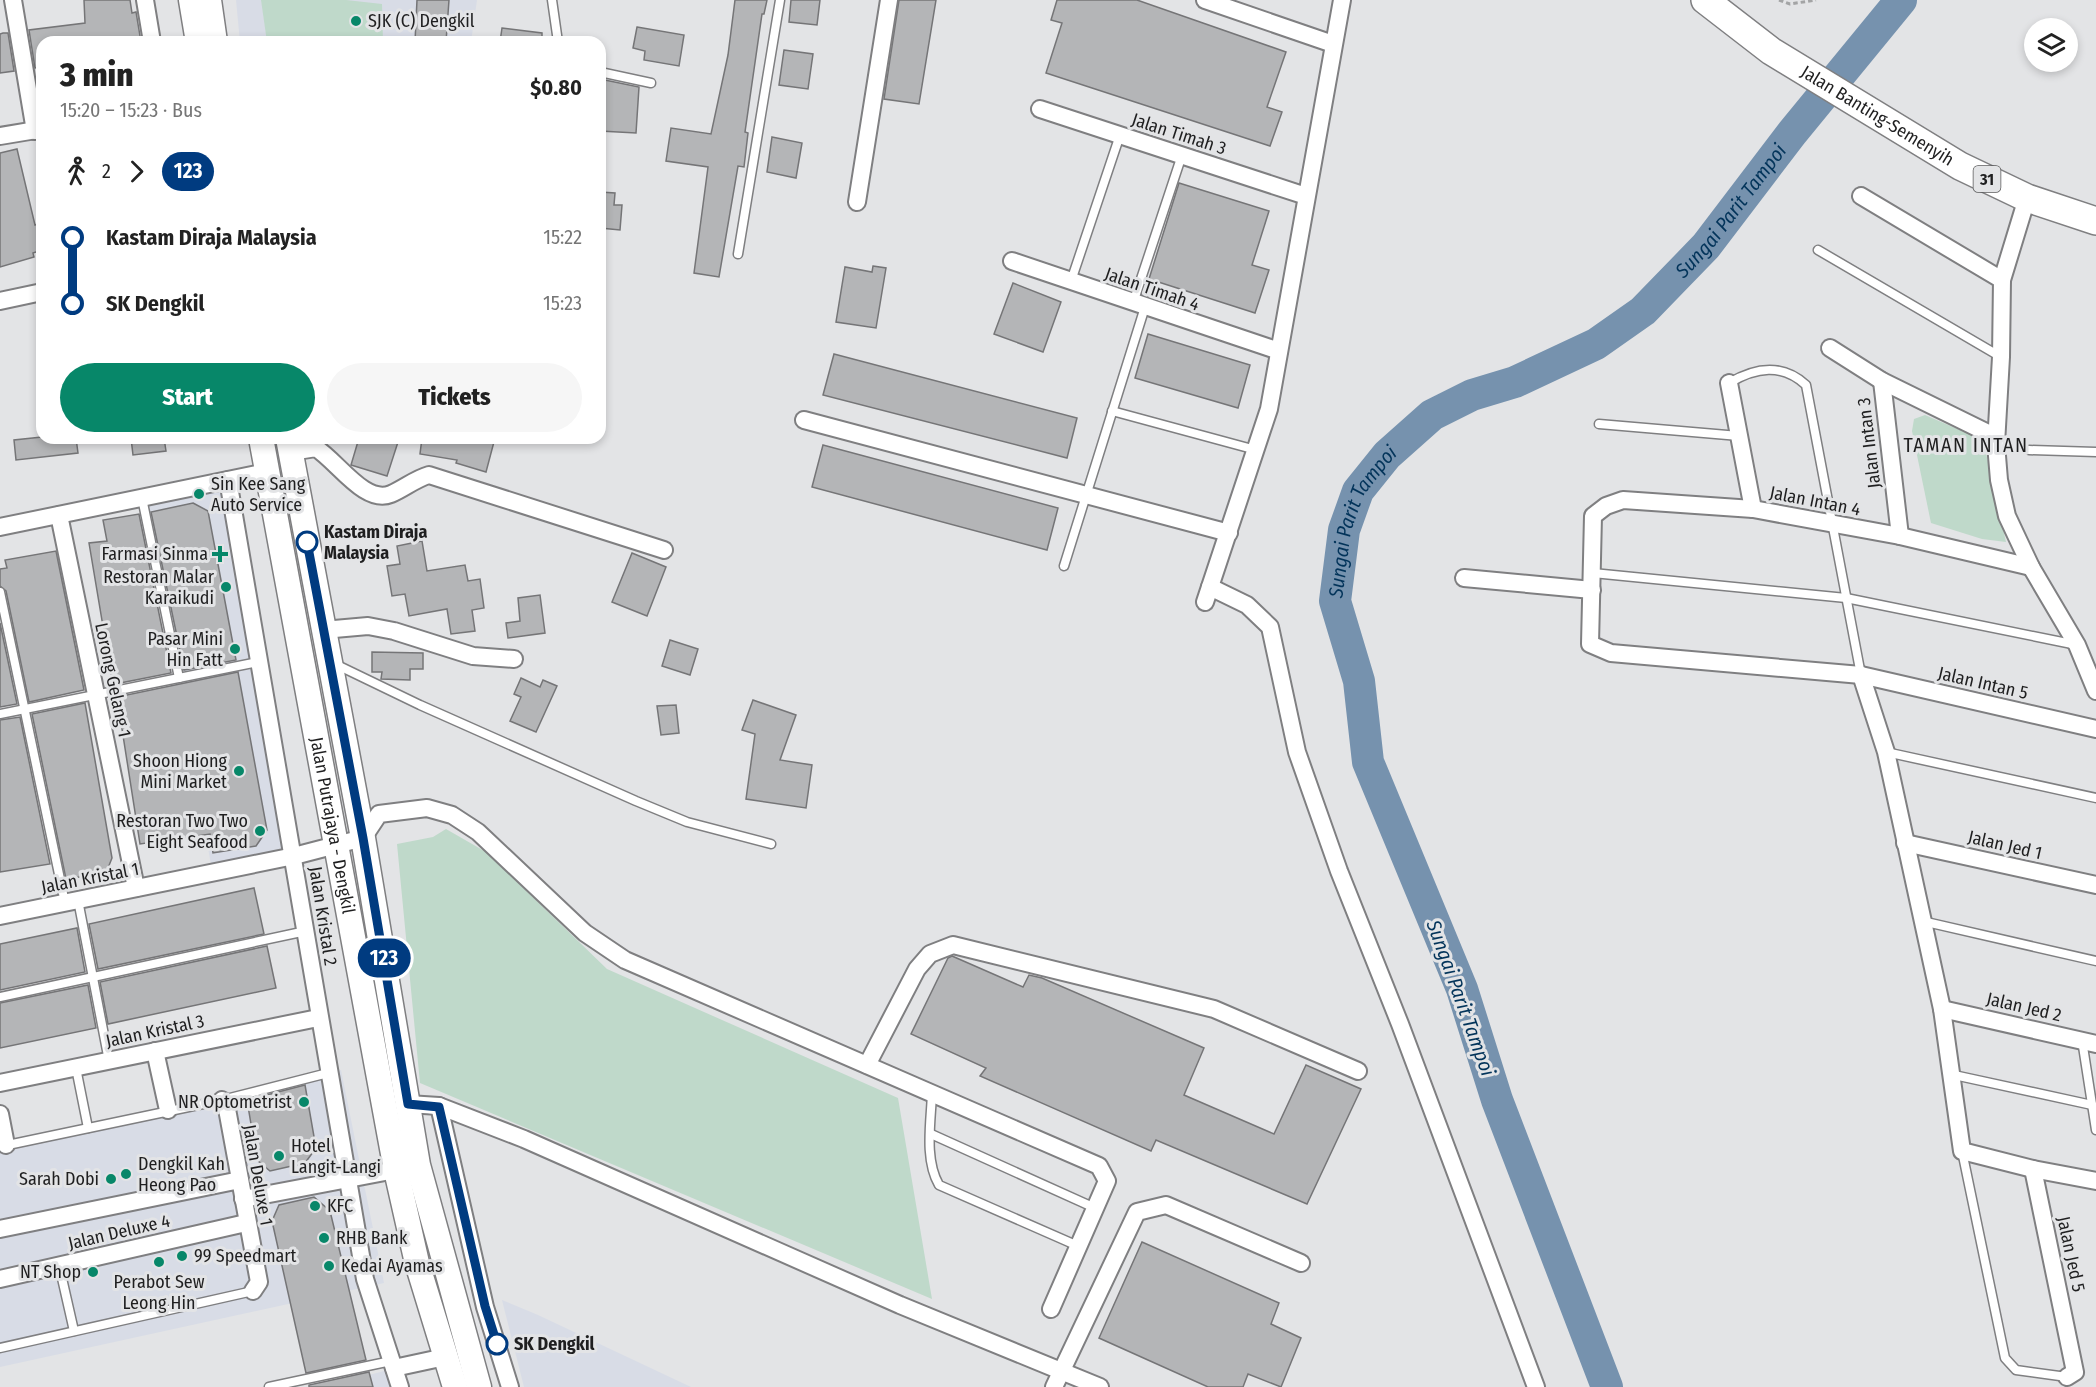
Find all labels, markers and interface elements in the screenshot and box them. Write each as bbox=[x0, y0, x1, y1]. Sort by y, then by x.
place label: SJK (C) Dengkil bbox=[368, 10, 475, 32]
marker: SJK (C) Dengkil bbox=[349, 14, 363, 28]
map controls bbox=[2024, 18, 2078, 72]
button: layers bbox=[2024, 18, 2078, 72]
text: 3 min bbox=[60, 55, 133, 95]
street label: Jalan Banting-Semenyih bbox=[1797, 61, 1958, 171]
text: $0.80 bbox=[530, 74, 582, 101]
text: 15:20 – 15:23 · Bus bbox=[60, 98, 202, 122]
street label: Jalan Timah 3 bbox=[1129, 108, 1229, 160]
water label: Sungai Parit Tampoi bbox=[1669, 139, 1791, 283]
icon: walk bbox=[60, 155, 93, 188]
icon: forward bbox=[120, 155, 153, 188]
text: 123 bbox=[174, 158, 202, 184]
text: 2 bbox=[102, 159, 111, 183]
road number: 31 bbox=[1974, 166, 2000, 192]
text: Kastam Diraja Malaysia bbox=[106, 224, 317, 251]
text: 15:22 bbox=[543, 225, 582, 249]
street label: Jalan Timah 4 bbox=[1102, 263, 1203, 316]
text: SK Dengkil bbox=[106, 290, 204, 317]
text: 15:23 bbox=[543, 291, 582, 315]
button: Start bbox=[60, 363, 315, 432]
button: Tickets bbox=[327, 363, 582, 432]
street label: Jalan Intan 3 bbox=[1853, 396, 1885, 490]
district label: TAMAN INTAN bbox=[1903, 433, 2029, 457]
water label: Sungai Parit Tampoi bbox=[1323, 440, 1401, 600]
place label: Sin Kee Sang Auto Service bbox=[211, 473, 306, 516]
street label: Jalan Intan 4 bbox=[1768, 481, 1863, 521]
marker: Sin Kee Sang Auto Service bbox=[192, 487, 206, 501]
place label: Kastam Diraja Malaysia bbox=[324, 521, 427, 564]
marker: Kastam Diraja Malaysia bbox=[296, 531, 318, 553]
place label: Farmasi Sinma bbox=[101, 543, 208, 565]
marker: Farmasi Sinma bbox=[213, 547, 227, 561]
place label: Restoran Malar Karaikudi bbox=[103, 566, 215, 609]
marker: Restoran Malar Karaikudi bbox=[219, 580, 233, 594]
street label: Lorong Gelang 1 bbox=[90, 621, 136, 739]
place label: Pasar Mini Hin Fatt bbox=[148, 628, 223, 671]
marker: Pasar Mini Hin Fatt bbox=[228, 642, 242, 656]
street label: Jalan Intan 5 bbox=[1936, 662, 2030, 704]
street label: Jalan Putrajaya - Dengkil bbox=[305, 735, 360, 916]
place label: Shoon Hiong Mini Market bbox=[133, 750, 228, 793]
marker: Shoon Hiong Mini Market bbox=[232, 764, 246, 778]
place label: Restoran Two Two Eight Seafood bbox=[116, 810, 248, 853]
marker: Restoran Two Two Eight Seafood bbox=[253, 824, 267, 838]
street label: Jalan Jed 1 bbox=[1966, 826, 2044, 864]
street label: Jalan Kristal 1 bbox=[39, 858, 141, 898]
street label: Jalan Kristal 2 bbox=[304, 865, 342, 967]
water label: Sungai Parit Tampoi bbox=[1421, 916, 1500, 1079]
line badge: 123 bbox=[350, 938, 418, 978]
text: 123 bbox=[370, 945, 398, 971]
street label: Jalan Jed 2 bbox=[1984, 988, 2064, 1026]
street label: Jalan Kristal 3 bbox=[104, 1010, 206, 1052]
place label: NR Optometrist bbox=[178, 1091, 292, 1113]
marker: NR Optometrist bbox=[297, 1095, 311, 1109]
street label: Jalan Deluxe 1 bbox=[238, 1123, 278, 1227]
place label: Hotel Langit-Langi bbox=[291, 1135, 381, 1178]
marker: Hotel Langit-Langi bbox=[272, 1149, 286, 1163]
place label: Dengkil Kah Heong Pao bbox=[138, 1153, 225, 1196]
marker: Dengkil Kah Heong Pao bbox=[119, 1167, 133, 1181]
place label: Sarah Dobi bbox=[19, 1168, 99, 1190]
marker: Sarah Dobi bbox=[104, 1172, 118, 1186]
place label: KFC bbox=[327, 1195, 353, 1217]
marker: KFC bbox=[308, 1199, 322, 1213]
street label: Jalan Deluxe 4 bbox=[66, 1210, 172, 1254]
street label: Jalan Jed 5 bbox=[2052, 1214, 2090, 1294]
place label: RHB Bank bbox=[336, 1227, 408, 1249]
marker: RHB Bank bbox=[317, 1231, 331, 1245]
place label: 99 Speedmart bbox=[194, 1245, 297, 1267]
marker: 99 Speedmart bbox=[175, 1249, 189, 1263]
marker: Perabot Sew Leong Hin bbox=[152, 1255, 166, 1269]
place label: Kedai Ayamas bbox=[341, 1255, 443, 1277]
marker: Kedai Ayamas bbox=[322, 1259, 336, 1273]
place label: NT Shop bbox=[20, 1261, 81, 1283]
marker: NT Shop bbox=[86, 1265, 100, 1279]
place label: Perabot Sew Leong Hin bbox=[113, 1271, 205, 1314]
marker: SK Dengkil bbox=[486, 1333, 508, 1355]
place label: SK Dengkil bbox=[514, 1333, 595, 1355]

